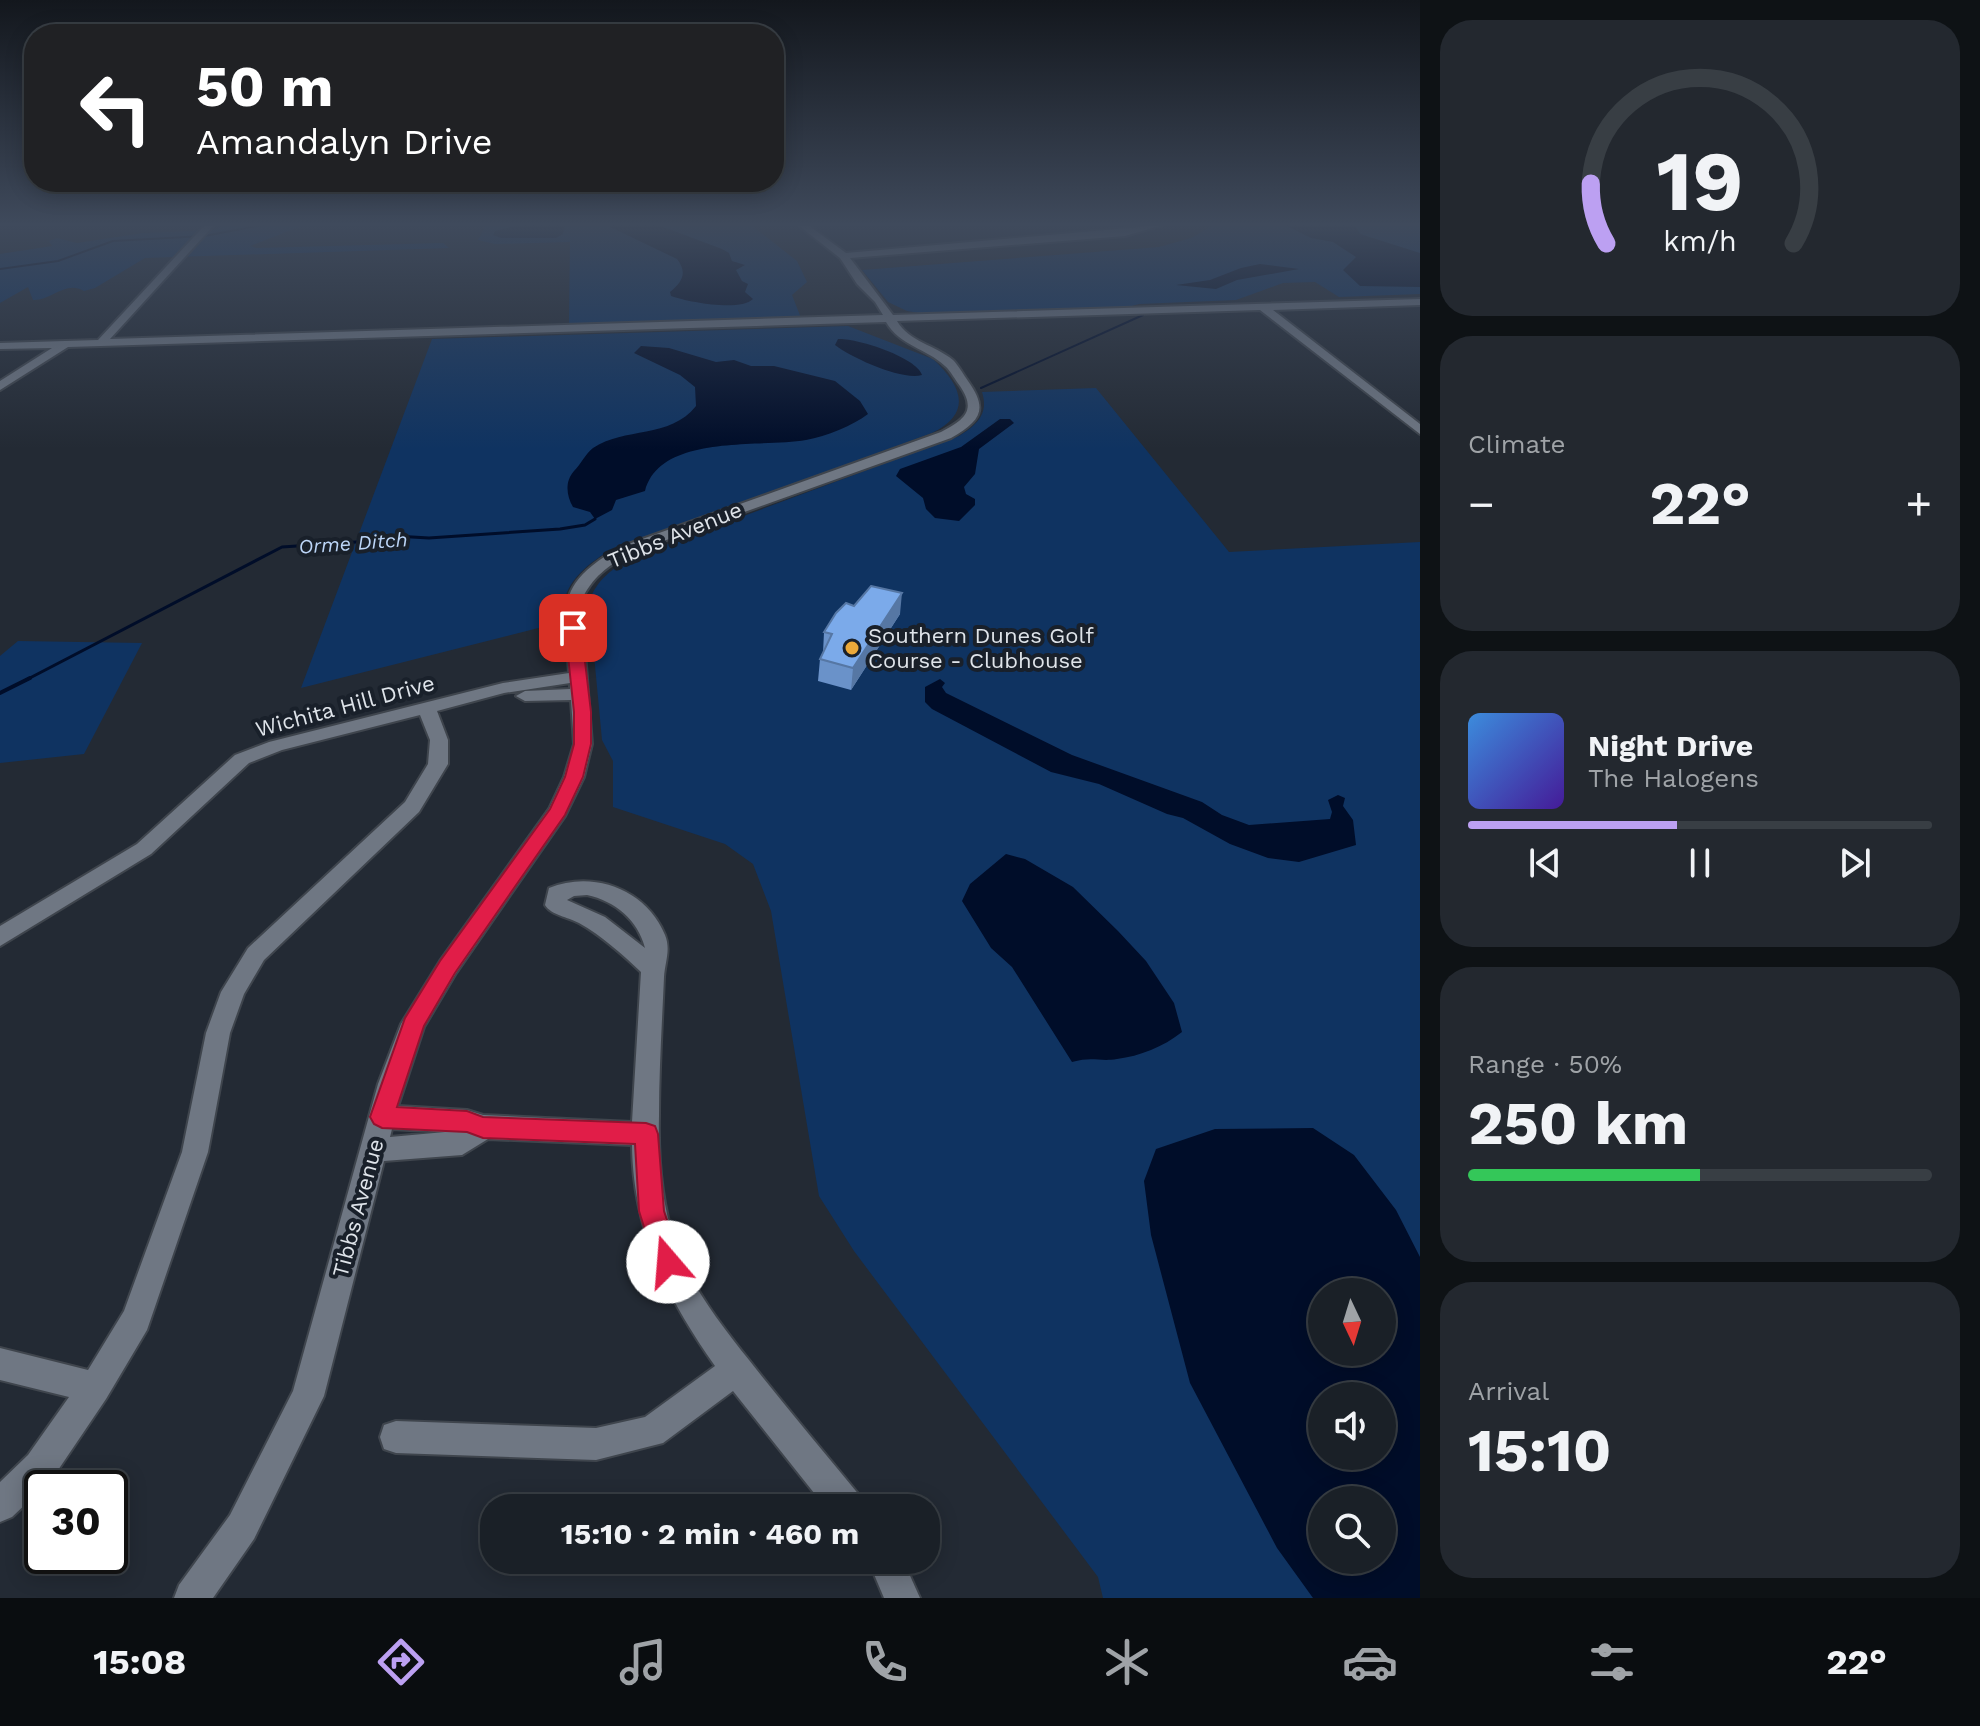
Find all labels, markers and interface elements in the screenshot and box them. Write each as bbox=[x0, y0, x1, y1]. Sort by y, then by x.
text: 50 m bbox=[196, 54, 333, 120]
icon: left bbox=[64, 56, 168, 160]
text: Amandalyn Drive bbox=[196, 121, 492, 163]
text: 19 bbox=[1656, 132, 1744, 229]
text: km/h bbox=[1663, 224, 1737, 258]
text: Climate bbox=[1468, 429, 1566, 459]
text: 22° bbox=[1649, 468, 1751, 539]
text: − bbox=[1468, 478, 1495, 530]
text: + bbox=[1905, 478, 1932, 530]
street label: Tibbs Avenue bbox=[604, 497, 746, 573]
water label: Orme Ditch bbox=[298, 527, 408, 559]
pin bbox=[539, 594, 607, 662]
icon: arrive bbox=[551, 606, 595, 650]
place label: Southern Dunes Golf Course - Clubhouse bbox=[868, 623, 1094, 673]
marker: Southern Dunes Golf Course - Clubhouse bbox=[843, 639, 861, 657]
street label: Wichita Hill Drive bbox=[253, 670, 437, 742]
text: Night Drive bbox=[1588, 728, 1753, 763]
text: The Halogens bbox=[1588, 763, 1759, 793]
icon: previous bbox=[1523, 841, 1567, 885]
icon: pause bbox=[1678, 841, 1722, 885]
icon: next bbox=[1833, 841, 1877, 885]
text: Range · 50% bbox=[1468, 1049, 1622, 1079]
text: 250 km bbox=[1468, 1088, 1688, 1159]
street label: Tibbs Avenue bbox=[327, 1136, 389, 1280]
position arrow bbox=[626, 1220, 710, 1304]
north arrow bbox=[1308, 1278, 1396, 1366]
map controls bbox=[1308, 1278, 1396, 1574]
text: Arrival bbox=[1468, 1376, 1549, 1406]
button: sound bbox=[1308, 1382, 1396, 1470]
text: 15:10 bbox=[1468, 1415, 1611, 1486]
speed limit sign: 30 bbox=[24, 1470, 128, 1574]
button: search bbox=[1308, 1486, 1396, 1574]
text: 15:10 · 2 min · 460 m bbox=[561, 1516, 859, 1551]
icon: directions bbox=[373, 1634, 429, 1690]
icon: music bbox=[615, 1634, 671, 1690]
icon: phone bbox=[857, 1634, 913, 1690]
icon: climate bbox=[1099, 1634, 1155, 1690]
icon: car bbox=[1342, 1634, 1398, 1690]
icon: filters bbox=[1584, 1634, 1640, 1690]
text: 15:08 bbox=[93, 1641, 186, 1683]
text: 22° bbox=[1826, 1641, 1887, 1683]

